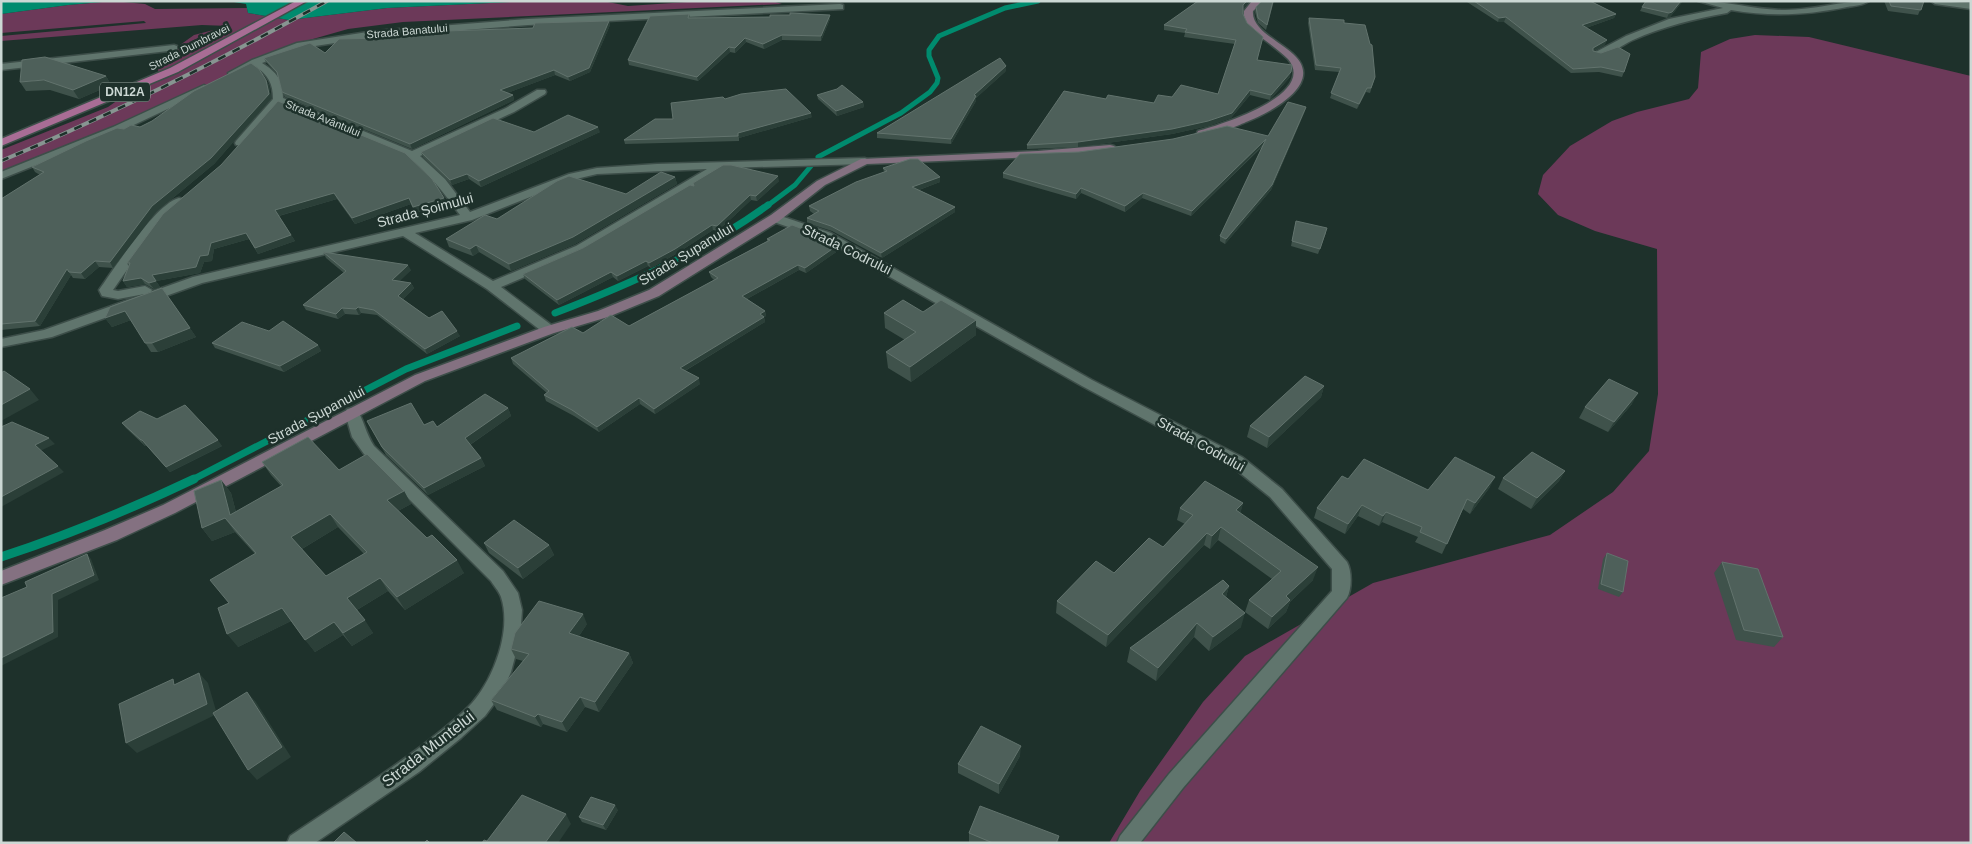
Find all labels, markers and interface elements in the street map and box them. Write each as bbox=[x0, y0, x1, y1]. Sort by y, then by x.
street label: Strada Banatului bbox=[366, 21, 448, 41]
street label: Strada Dumbravei bbox=[147, 22, 231, 72]
road number: DN12A bbox=[100, 82, 150, 101]
street label: Strada Avântului bbox=[284, 97, 362, 139]
street label: Strada Șoimului bbox=[375, 189, 475, 231]
street label: Strada Șupanului bbox=[636, 219, 736, 289]
street label: Strada Codrului bbox=[800, 220, 894, 278]
street label: Strada Șupanului bbox=[265, 383, 367, 447]
street label: Strada Codrului bbox=[1155, 413, 1247, 475]
street label: Strada Muntelui bbox=[379, 708, 477, 790]

